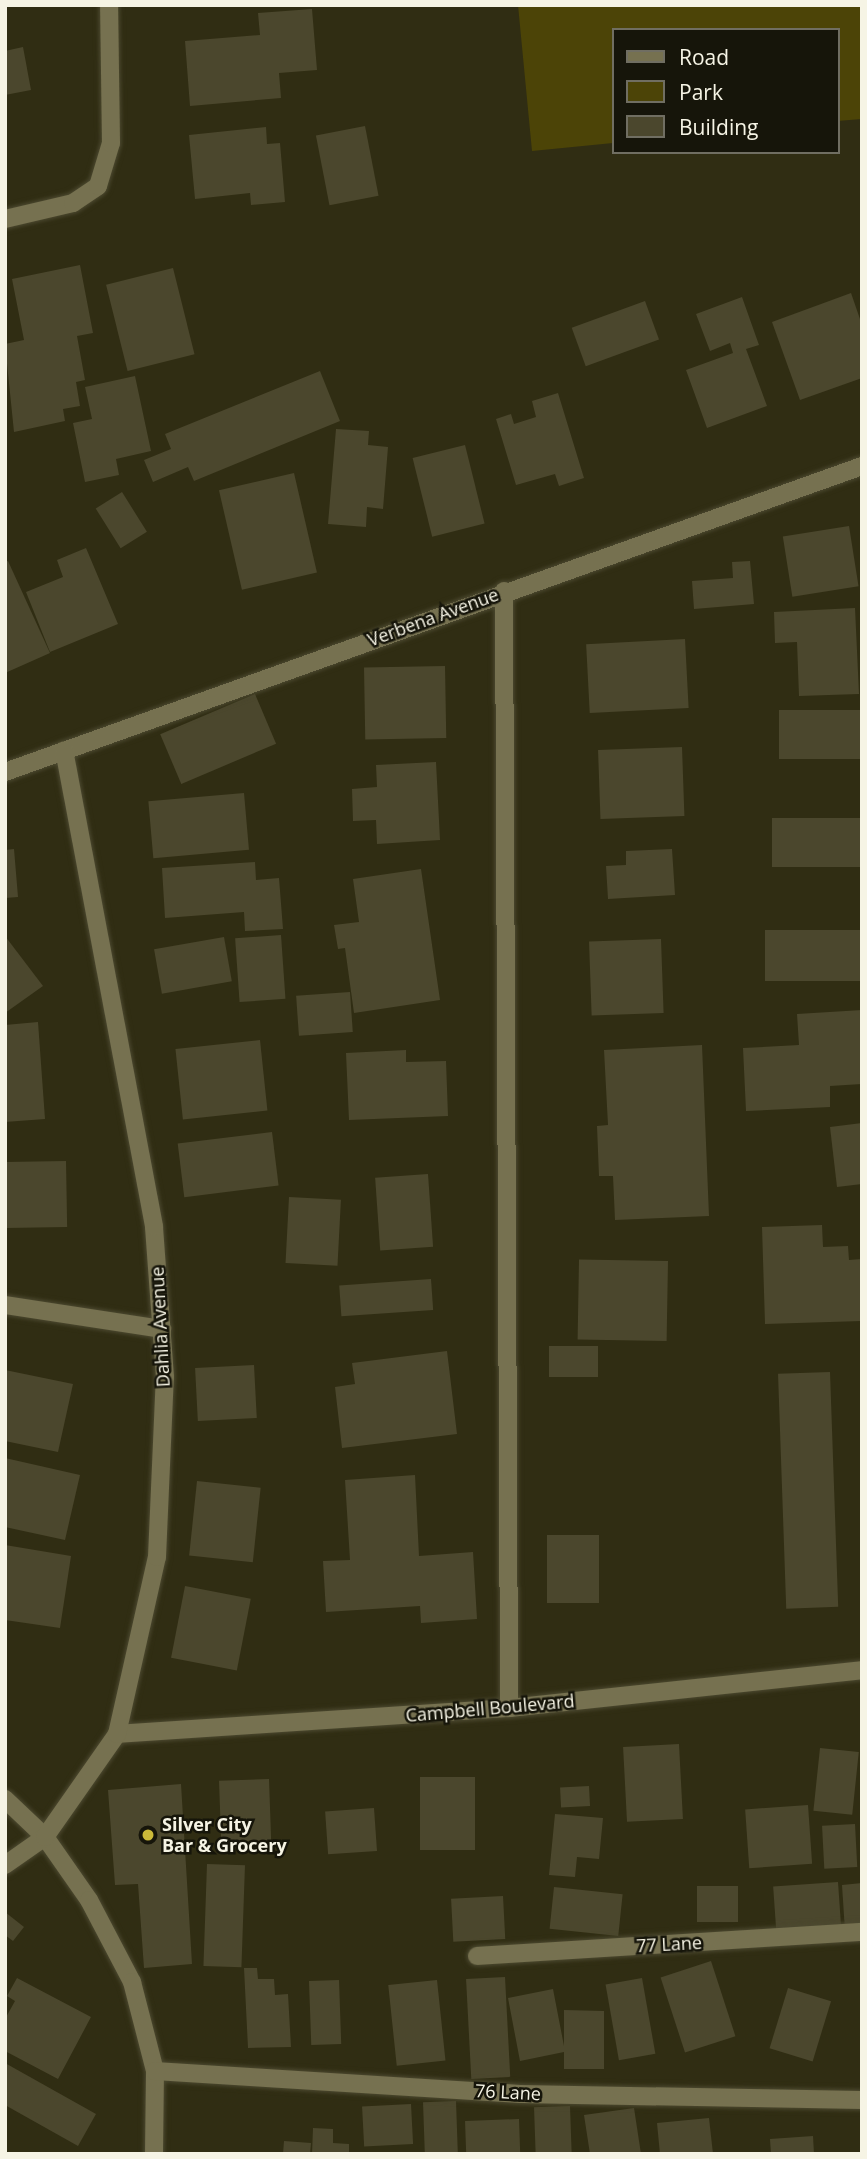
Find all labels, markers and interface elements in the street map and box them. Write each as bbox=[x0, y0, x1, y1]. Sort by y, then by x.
legend bbox=[612, 28, 839, 154]
text: Road bbox=[679, 43, 729, 71]
text: Park bbox=[679, 78, 723, 106]
text: Building bbox=[679, 113, 758, 141]
street label: Verbena Avenue bbox=[365, 583, 501, 651]
street label: Dahlia Avenue bbox=[146, 1266, 174, 1388]
street label: Campbell Boulevard bbox=[405, 1690, 575, 1726]
place label: Silver City Bar & Grocery bbox=[162, 1814, 287, 1856]
marker: Silver City Bar & Grocery bbox=[140, 1827, 156, 1843]
street label: 77 Lane bbox=[636, 1931, 702, 1957]
street label: 76 Lane bbox=[475, 2079, 541, 2105]

